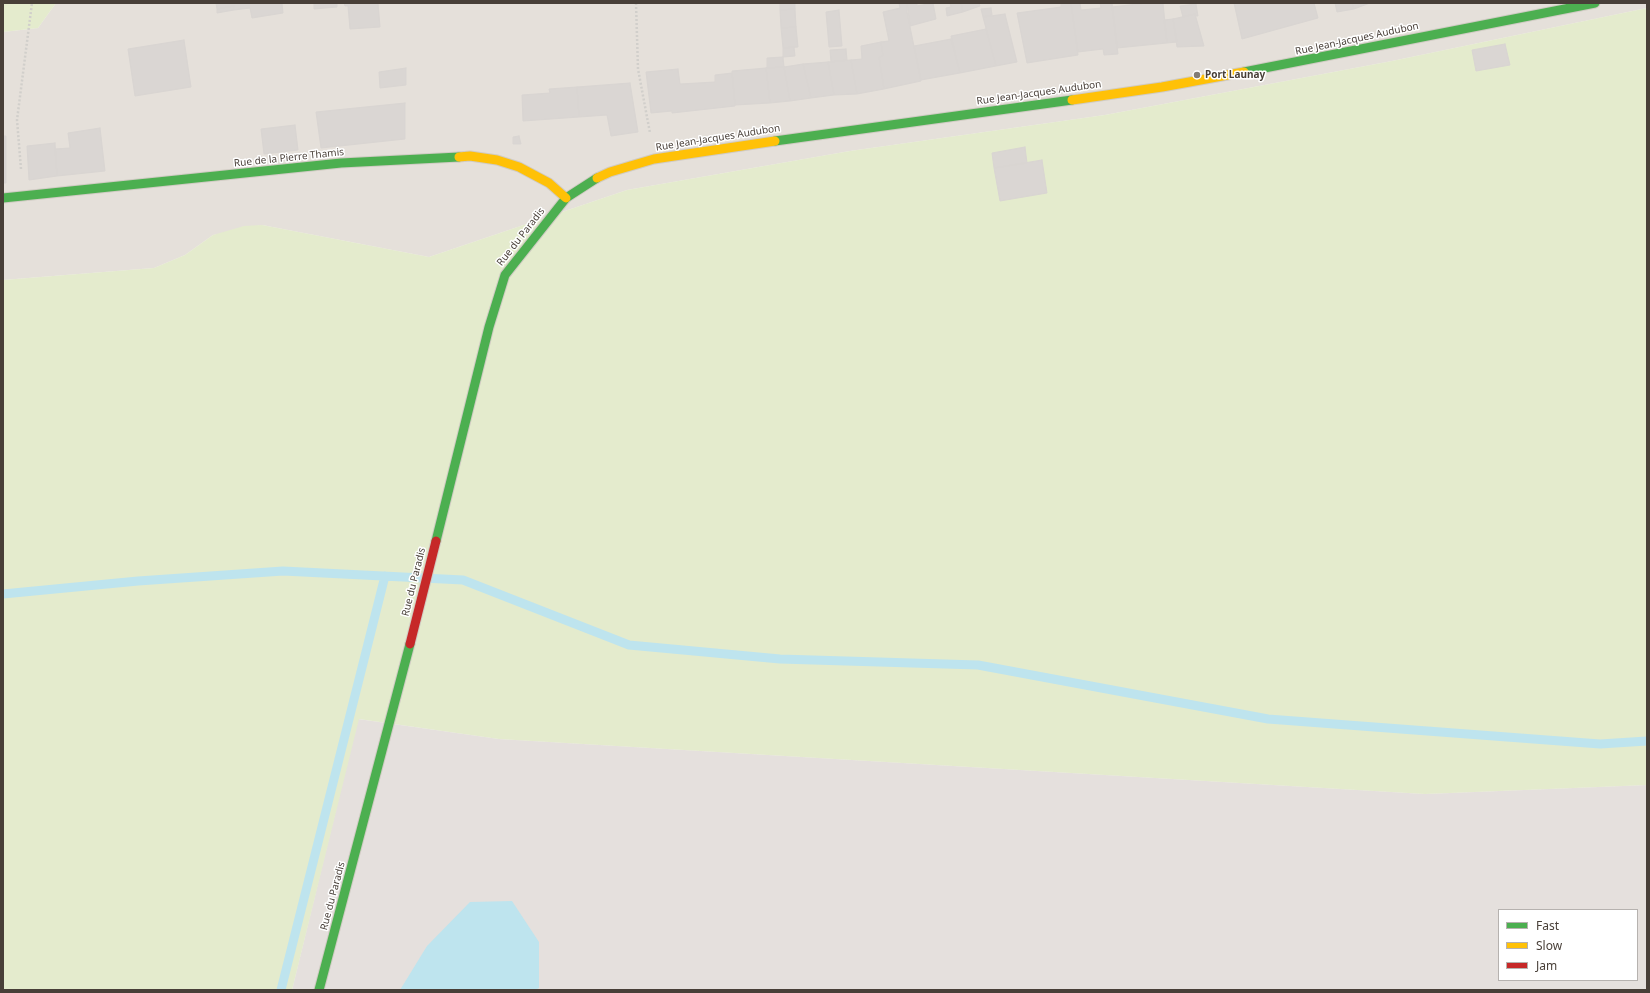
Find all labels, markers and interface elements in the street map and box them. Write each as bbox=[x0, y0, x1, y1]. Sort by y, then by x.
street label: Rue Jean-Jacques Audubon bbox=[1294, 20, 1420, 58]
place label: Port Launay bbox=[1205, 69, 1265, 81]
marker: Port Launay bbox=[1192, 70, 1202, 80]
street label: Rue Jean-Jacques Audubon bbox=[976, 78, 1102, 108]
street label: Rue Jean-Jacques Audubon bbox=[655, 122, 781, 154]
street label: Rue de la Pierre Thamis bbox=[233, 146, 345, 170]
street label: Rue du Paradis bbox=[495, 206, 547, 268]
street label: Rue du Paradis bbox=[400, 546, 428, 618]
street label: Rue du Paradis bbox=[318, 860, 348, 932]
legend bbox=[1498, 909, 1638, 981]
text: Fast bbox=[1536, 917, 1559, 934]
text: Slow bbox=[1536, 937, 1562, 954]
text: Jam bbox=[1536, 957, 1557, 974]

